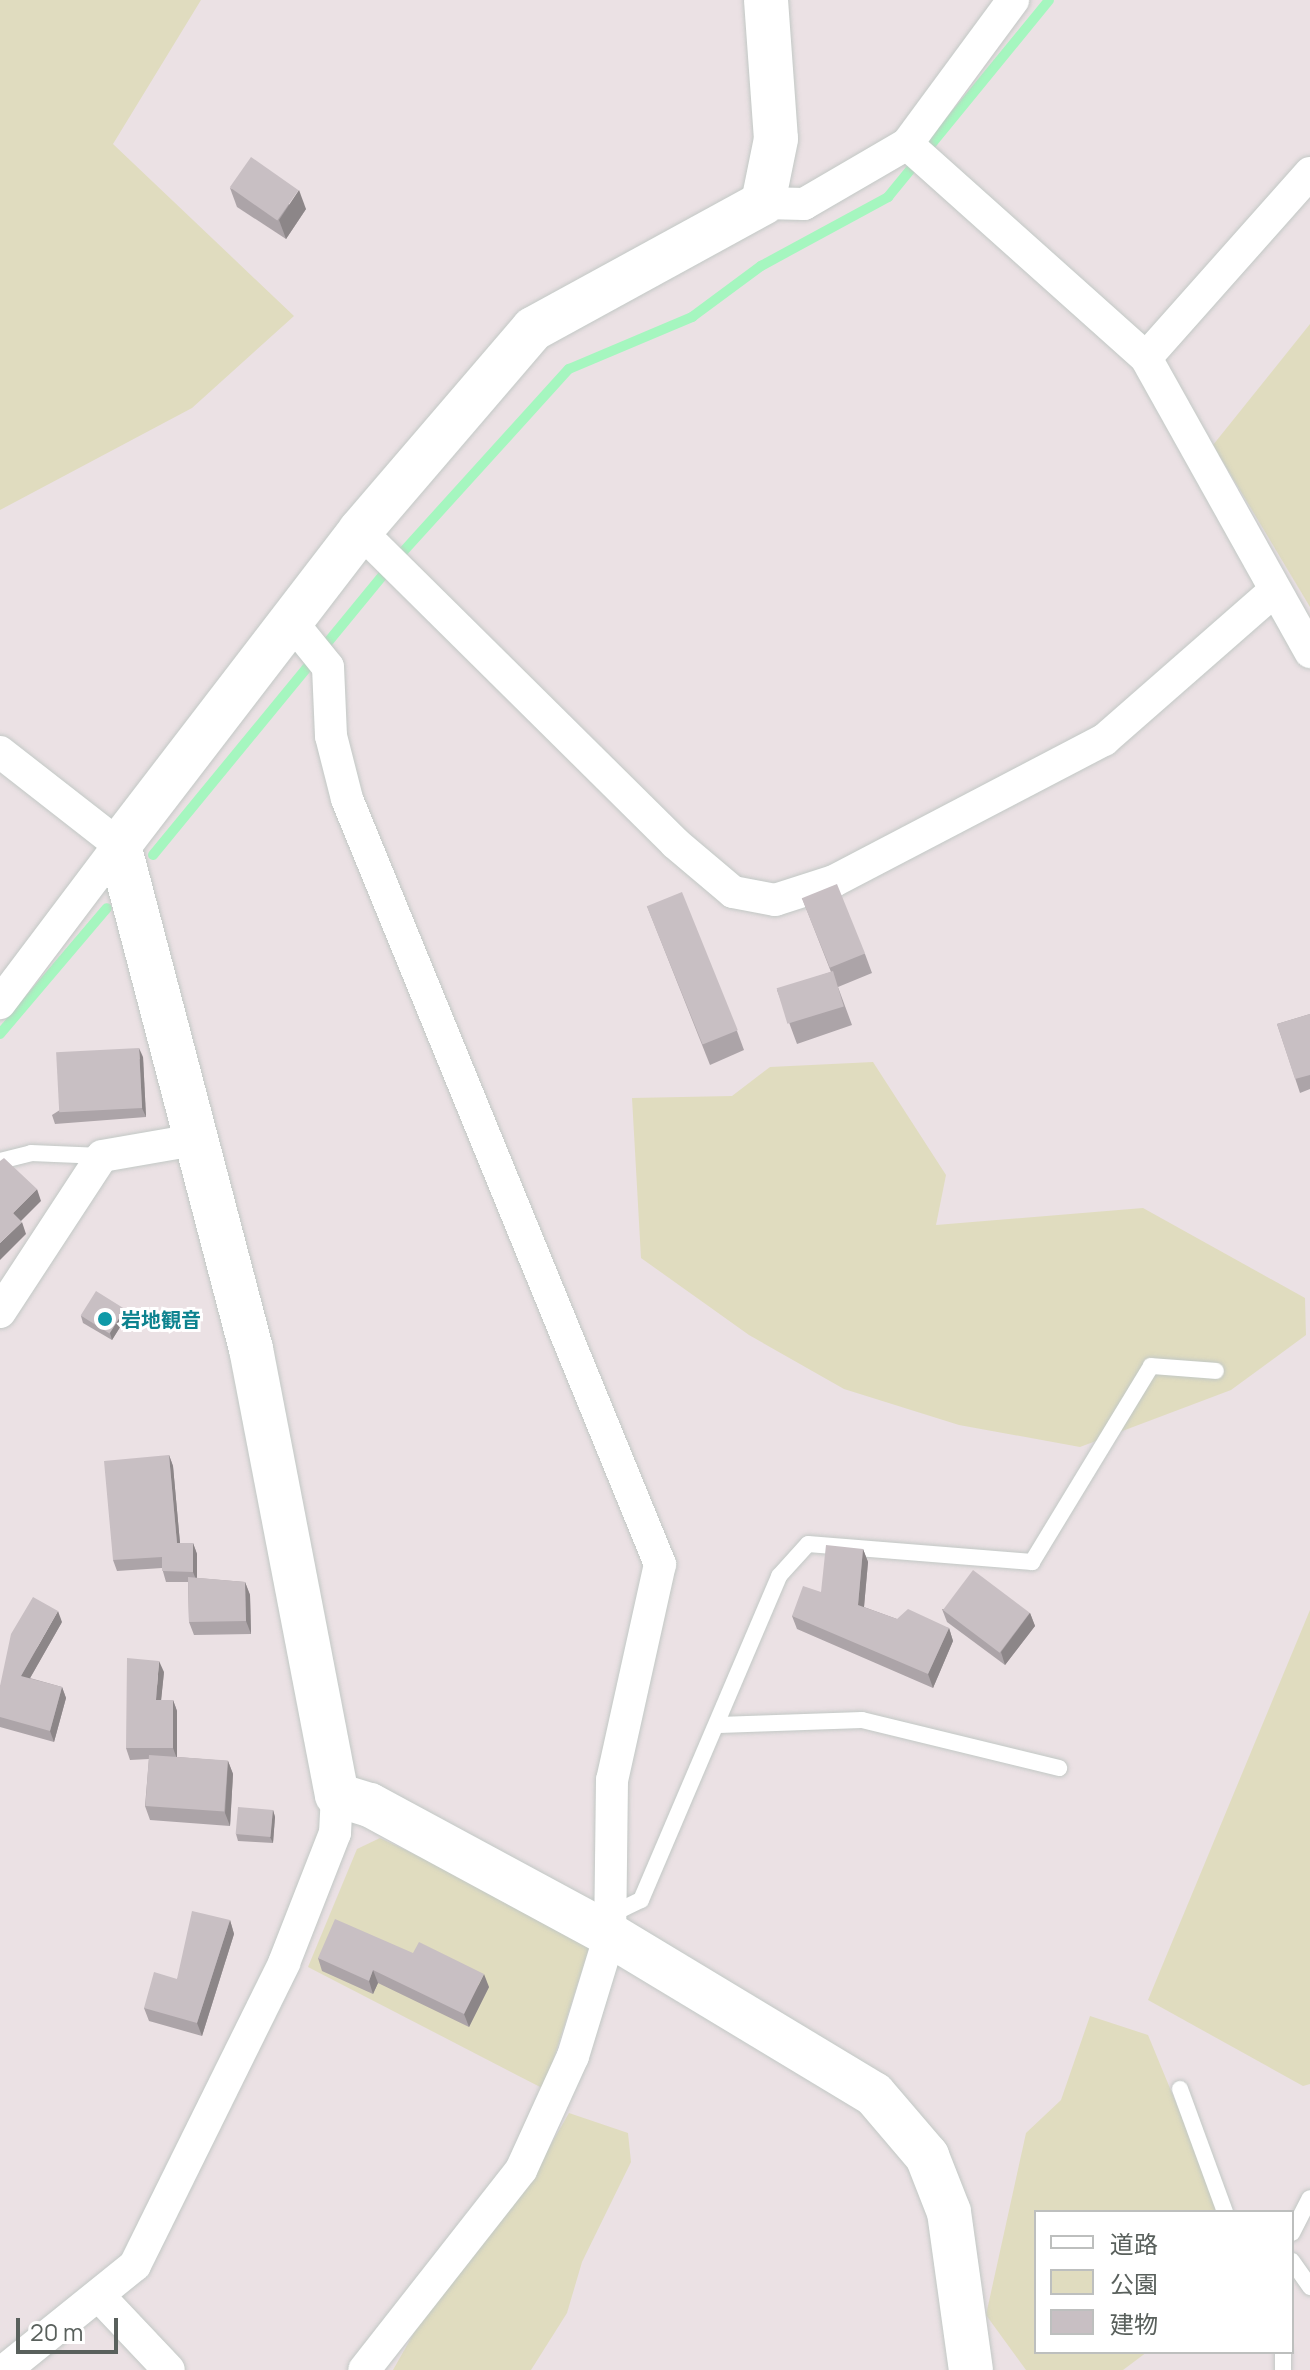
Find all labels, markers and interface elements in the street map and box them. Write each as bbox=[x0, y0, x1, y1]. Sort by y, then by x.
place label: 岩地観音 bbox=[121, 1307, 201, 1331]
marker: 岩地観音 bbox=[96, 1310, 114, 1328]
legend bbox=[1034, 2210, 1294, 2354]
text: 道路 bbox=[1110, 2227, 1158, 2260]
text: 公園 bbox=[1110, 2267, 1158, 2300]
scale bar bbox=[20, 2302, 122, 2352]
text: 建物 bbox=[1110, 2307, 1158, 2340]
text: 20 m bbox=[30, 2315, 83, 2348]

